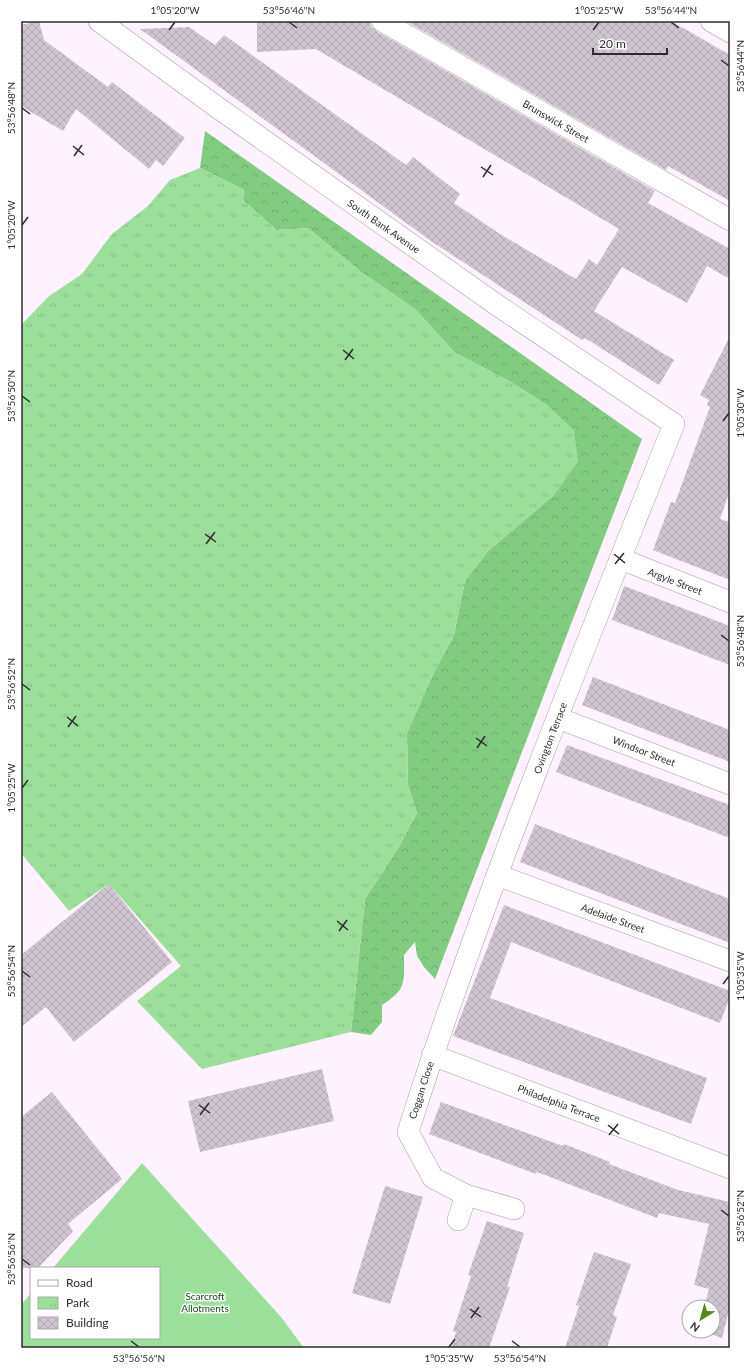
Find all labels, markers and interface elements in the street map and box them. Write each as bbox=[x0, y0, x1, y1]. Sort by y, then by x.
text: 1°05'20"W bbox=[150, 4, 200, 16]
text: 53°56'46"N bbox=[263, 4, 315, 16]
text: 1°05'25"W bbox=[574, 4, 624, 16]
text: 53°56'44"N bbox=[645, 4, 697, 16]
scale bar bbox=[593, 30, 667, 56]
text: 20 m bbox=[599, 36, 626, 51]
text: 53°56'44"N bbox=[734, 40, 746, 92]
text: 53°56'48"N bbox=[5, 82, 17, 134]
street label: Brunswick Street bbox=[521, 97, 592, 145]
street label: South Bank Avenue bbox=[345, 197, 423, 255]
text: 1°05'20"W bbox=[5, 200, 17, 250]
text: 53°56'50"N bbox=[5, 370, 17, 422]
text: 1°05'30"W bbox=[734, 388, 746, 438]
street label: Argyle Street bbox=[646, 565, 704, 597]
text: 53°56'48"N bbox=[734, 615, 746, 667]
text: 53°56'52"N bbox=[5, 658, 17, 710]
street label: Ovington Terrace bbox=[531, 701, 569, 775]
street label: Windsor Street bbox=[611, 734, 677, 769]
text: 1°05'25"W bbox=[5, 763, 17, 813]
street label: Adelaide Street bbox=[579, 901, 647, 935]
text: 53°56'54"N bbox=[5, 945, 17, 997]
text: 1°05'35"W bbox=[734, 951, 746, 1001]
street label: Coggan Close bbox=[406, 1060, 436, 1120]
street label: Philadelphia Terrace bbox=[516, 1082, 602, 1124]
text: 53°56'52"N bbox=[734, 1190, 746, 1242]
text: 53°56'56"N bbox=[5, 1233, 17, 1285]
legend bbox=[30, 1267, 160, 1339]
text: Road bbox=[66, 1275, 93, 1290]
park label: Scarcroft Allotments bbox=[181, 1290, 229, 1314]
text: Park bbox=[66, 1295, 90, 1310]
north arrow bbox=[681, 1299, 721, 1339]
text: Building bbox=[66, 1315, 109, 1330]
text: N bbox=[687, 1320, 702, 1335]
text: 53°56'56"N bbox=[113, 1352, 165, 1364]
text: 1°05'35"W bbox=[424, 1352, 474, 1364]
text: 53°56'54"N bbox=[494, 1352, 546, 1364]

